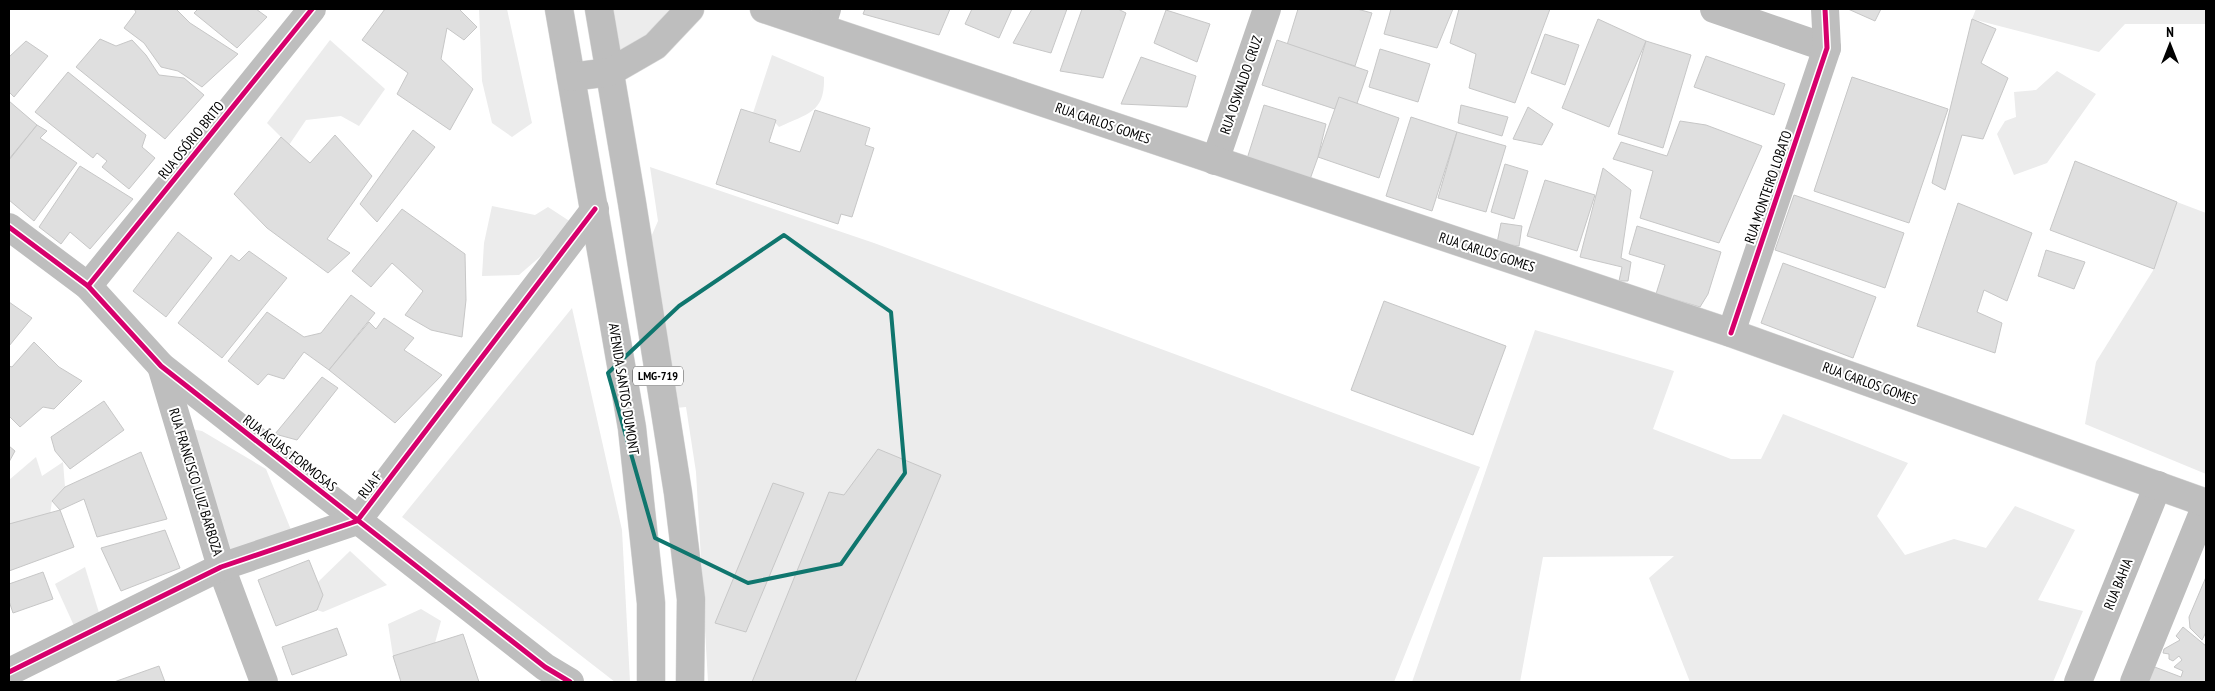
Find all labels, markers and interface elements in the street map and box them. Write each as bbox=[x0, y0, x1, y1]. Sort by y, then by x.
north arrow bbox=[2145, 20, 2195, 70]
text: N bbox=[2166, 23, 2174, 41]
street label: RUA OSWALDO CRUZ bbox=[1216, 33, 1266, 137]
street label: RUA OSÓRIO BRITO bbox=[154, 97, 228, 183]
street label: RUA CARLOS GOMES bbox=[1053, 98, 1153, 148]
street label: RUA MONTEIRO LOBATO bbox=[1740, 128, 1796, 246]
street label: RUA CARLOS GOMES bbox=[1437, 228, 1537, 276]
street label: AVENIDA SANTOS DUMONT bbox=[605, 322, 643, 457]
street label: RUA CARLOS GOMES bbox=[1820, 357, 1920, 409]
road number: LMG-719 bbox=[633, 366, 683, 386]
street label: RUA FRANCISCO LUIZ BARBOZA bbox=[165, 406, 227, 558]
street label: RUA ÁGUAS FORMOSAS bbox=[239, 411, 341, 495]
street label: RUA F bbox=[354, 468, 386, 502]
street label: RUA BAHIA bbox=[2100, 555, 2137, 612]

